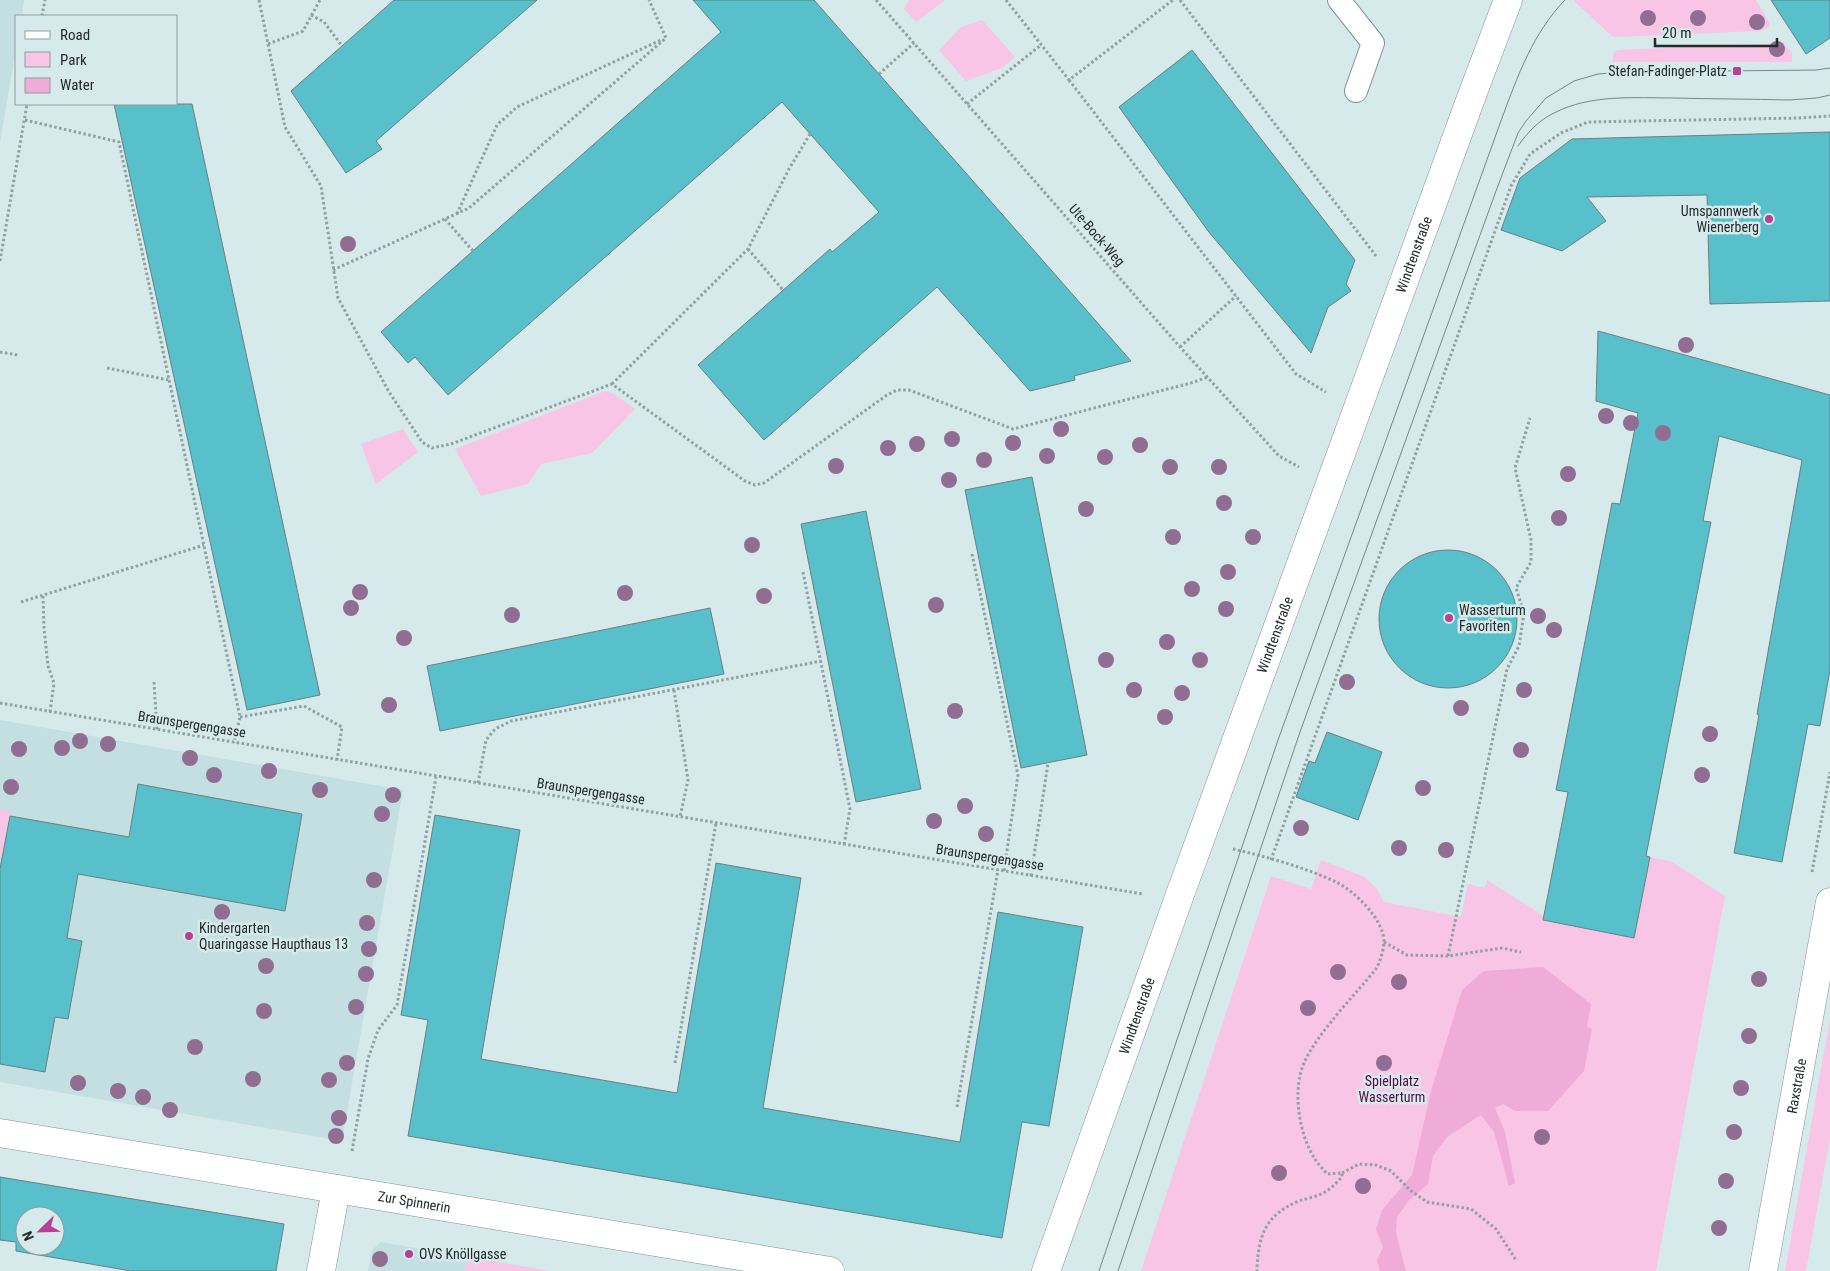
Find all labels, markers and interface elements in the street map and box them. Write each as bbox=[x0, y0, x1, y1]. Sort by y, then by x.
legend bbox=[15, 15, 178, 105]
scale bar bbox=[1655, 15, 1778, 47]
text: 20 m bbox=[1662, 24, 1692, 42]
text: Road bbox=[60, 26, 90, 44]
text: Park bbox=[60, 51, 87, 69]
place label: Stefan-Fadinger-Platz bbox=[1608, 63, 1727, 79]
marker: Stefan-Fadinger-Platz bbox=[1731, 65, 1743, 77]
text: Water bbox=[60, 76, 95, 94]
street label: Ute-Bock-Weg bbox=[1066, 201, 1128, 269]
place label: Umspannwerk Wienerberg bbox=[1681, 203, 1760, 235]
marker: Umspannwerk Wienerberg bbox=[1763, 213, 1775, 225]
street label: Windtenstraße bbox=[1393, 214, 1435, 295]
street label: Windtenstraße bbox=[1254, 594, 1296, 675]
place label: Wasserturm Favoriten bbox=[1459, 602, 1526, 634]
marker: Wasserturm Favoriten bbox=[1443, 612, 1455, 624]
street label: Braunspergengasse bbox=[137, 708, 248, 741]
street label: Braunspergengasse bbox=[536, 775, 647, 808]
street label: Braunspergengasse bbox=[935, 841, 1046, 874]
place label: Kindergarten Quaringasse Haupthaus 13 bbox=[199, 920, 348, 952]
marker: Kindergarten Quaringasse Haupthaus 13 bbox=[183, 930, 195, 942]
street label: Windtenstraße bbox=[1116, 975, 1158, 1056]
street label: Raxstraße bbox=[1784, 1057, 1809, 1115]
park label: Spielplatz Wasserturm bbox=[1359, 1073, 1425, 1105]
street label: Zur Spinnerin bbox=[377, 1188, 452, 1216]
north arrow bbox=[15, 1206, 65, 1256]
text: N bbox=[19, 1229, 37, 1243]
place label: OVS Knöllgasse bbox=[419, 1246, 507, 1262]
marker: OVS Knöllgasse bbox=[403, 1248, 415, 1260]

